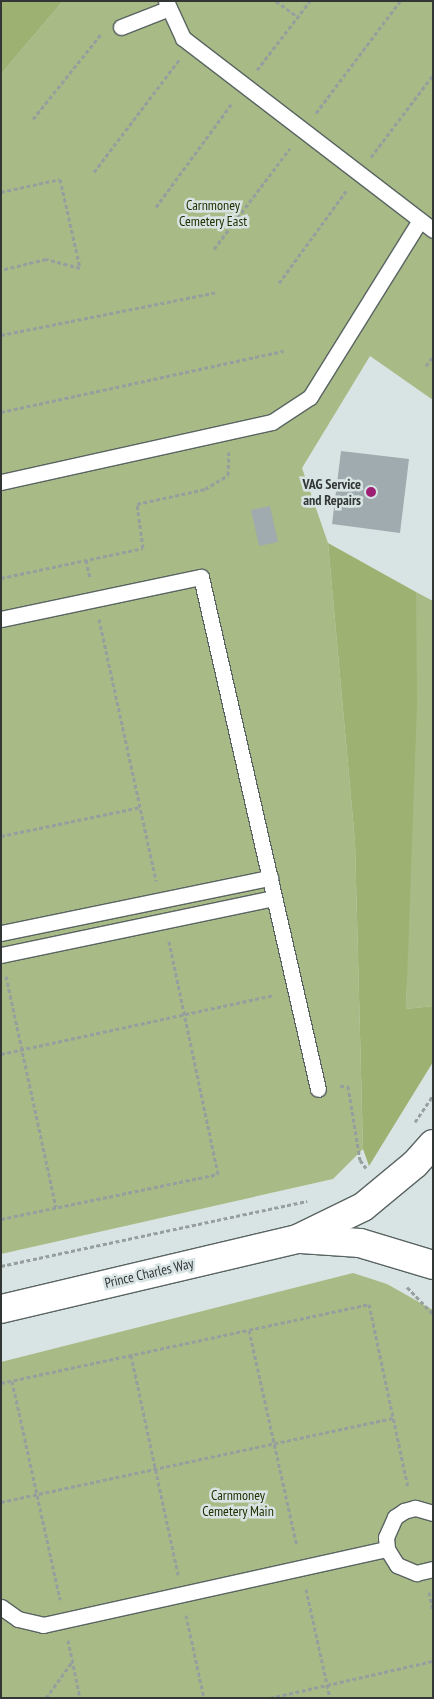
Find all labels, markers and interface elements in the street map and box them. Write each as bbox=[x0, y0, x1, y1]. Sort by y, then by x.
park label: Carnmoney Cemetery East bbox=[179, 197, 247, 230]
place label: VAG Service and Repairs bbox=[303, 476, 361, 508]
marker: VAG Service and Repairs bbox=[365, 486, 377, 498]
street label: Prince Charles Way bbox=[103, 1255, 195, 1291]
park label: Carnmoney Cemetery Main bbox=[202, 1487, 274, 1520]

